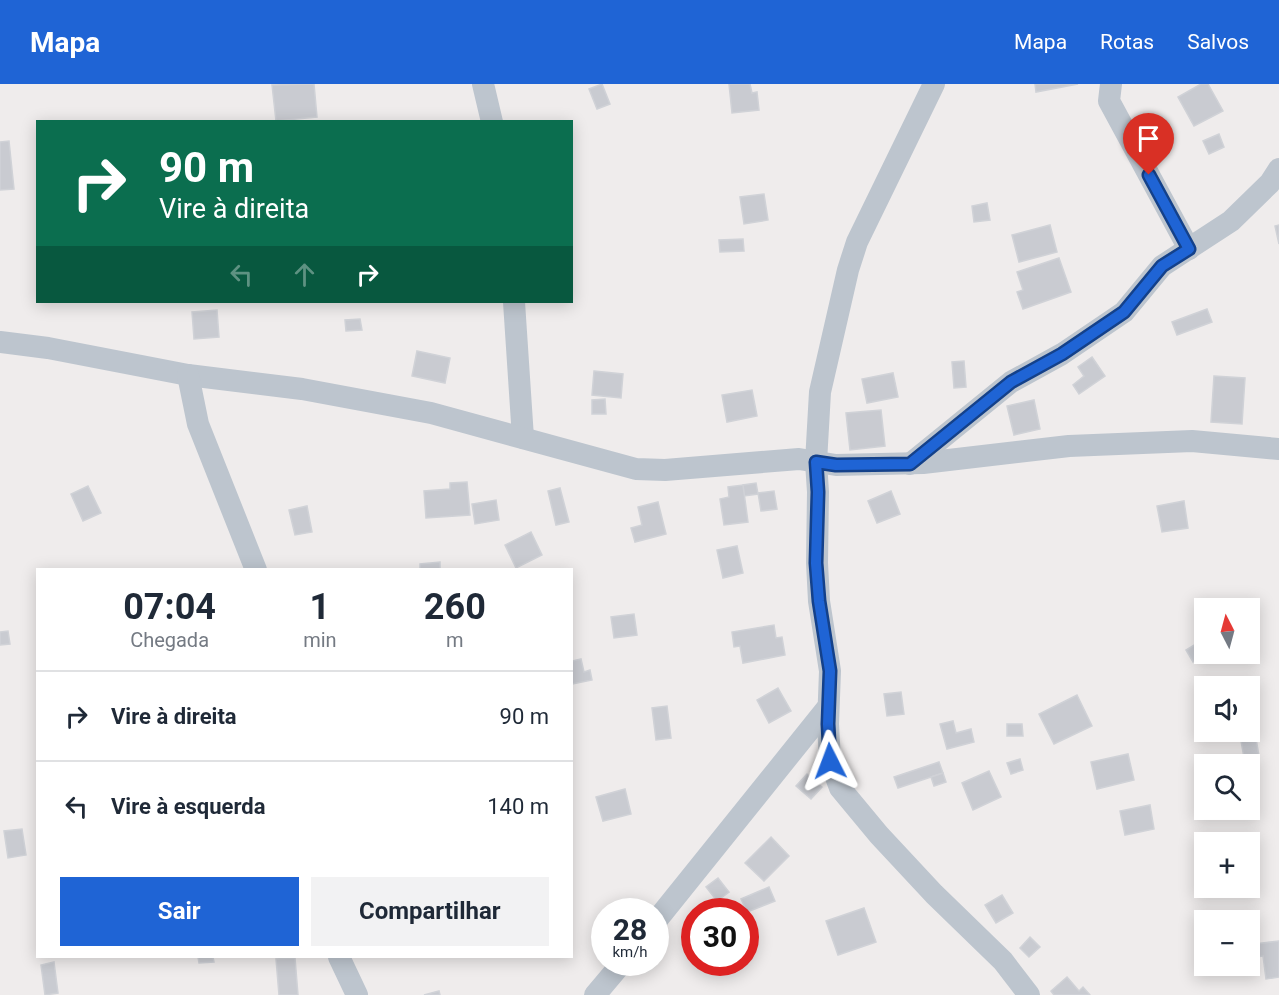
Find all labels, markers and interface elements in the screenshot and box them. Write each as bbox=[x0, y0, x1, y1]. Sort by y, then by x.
text: Mapa bbox=[30, 26, 100, 59]
text: Mapa bbox=[1014, 30, 1067, 54]
text: Rotas bbox=[1100, 30, 1154, 54]
text: Salvos bbox=[1187, 30, 1249, 54]
pin bbox=[1123, 113, 1174, 175]
icon: arrive bbox=[1132, 122, 1165, 155]
text: 90 m bbox=[159, 143, 254, 192]
icon: right bbox=[60, 144, 138, 222]
text: Vire à direita bbox=[159, 193, 309, 225]
icon: left bbox=[225, 258, 258, 291]
icon: ahead bbox=[288, 258, 321, 291]
icon: right bbox=[351, 258, 384, 291]
text: 07:04 bbox=[123, 586, 216, 628]
text: 1 bbox=[310, 586, 330, 628]
text: 260 bbox=[424, 586, 486, 628]
north arrow bbox=[1194, 598, 1260, 664]
map controls bbox=[1194, 598, 1260, 976]
text: Chegada bbox=[130, 628, 209, 652]
text: min bbox=[303, 628, 337, 652]
text: m bbox=[446, 628, 464, 652]
button: sound bbox=[1194, 676, 1260, 742]
icon: right bbox=[60, 700, 93, 733]
text: Vire à direita bbox=[111, 704, 237, 729]
text: 90 m bbox=[500, 704, 549, 729]
position arrow bbox=[798, 729, 862, 793]
button: search bbox=[1194, 754, 1260, 820]
icon: left bbox=[60, 790, 93, 823]
text: Vire à esquerda bbox=[111, 794, 265, 819]
text: 140 m bbox=[487, 794, 549, 819]
button: + bbox=[1194, 832, 1260, 898]
button: Sair bbox=[60, 877, 299, 946]
button: Compartilhar bbox=[311, 877, 549, 946]
speed limit sign: 30 bbox=[681, 898, 759, 976]
button: − bbox=[1194, 910, 1260, 976]
text: 28 bbox=[613, 912, 647, 947]
text: km/h bbox=[612, 943, 648, 961]

